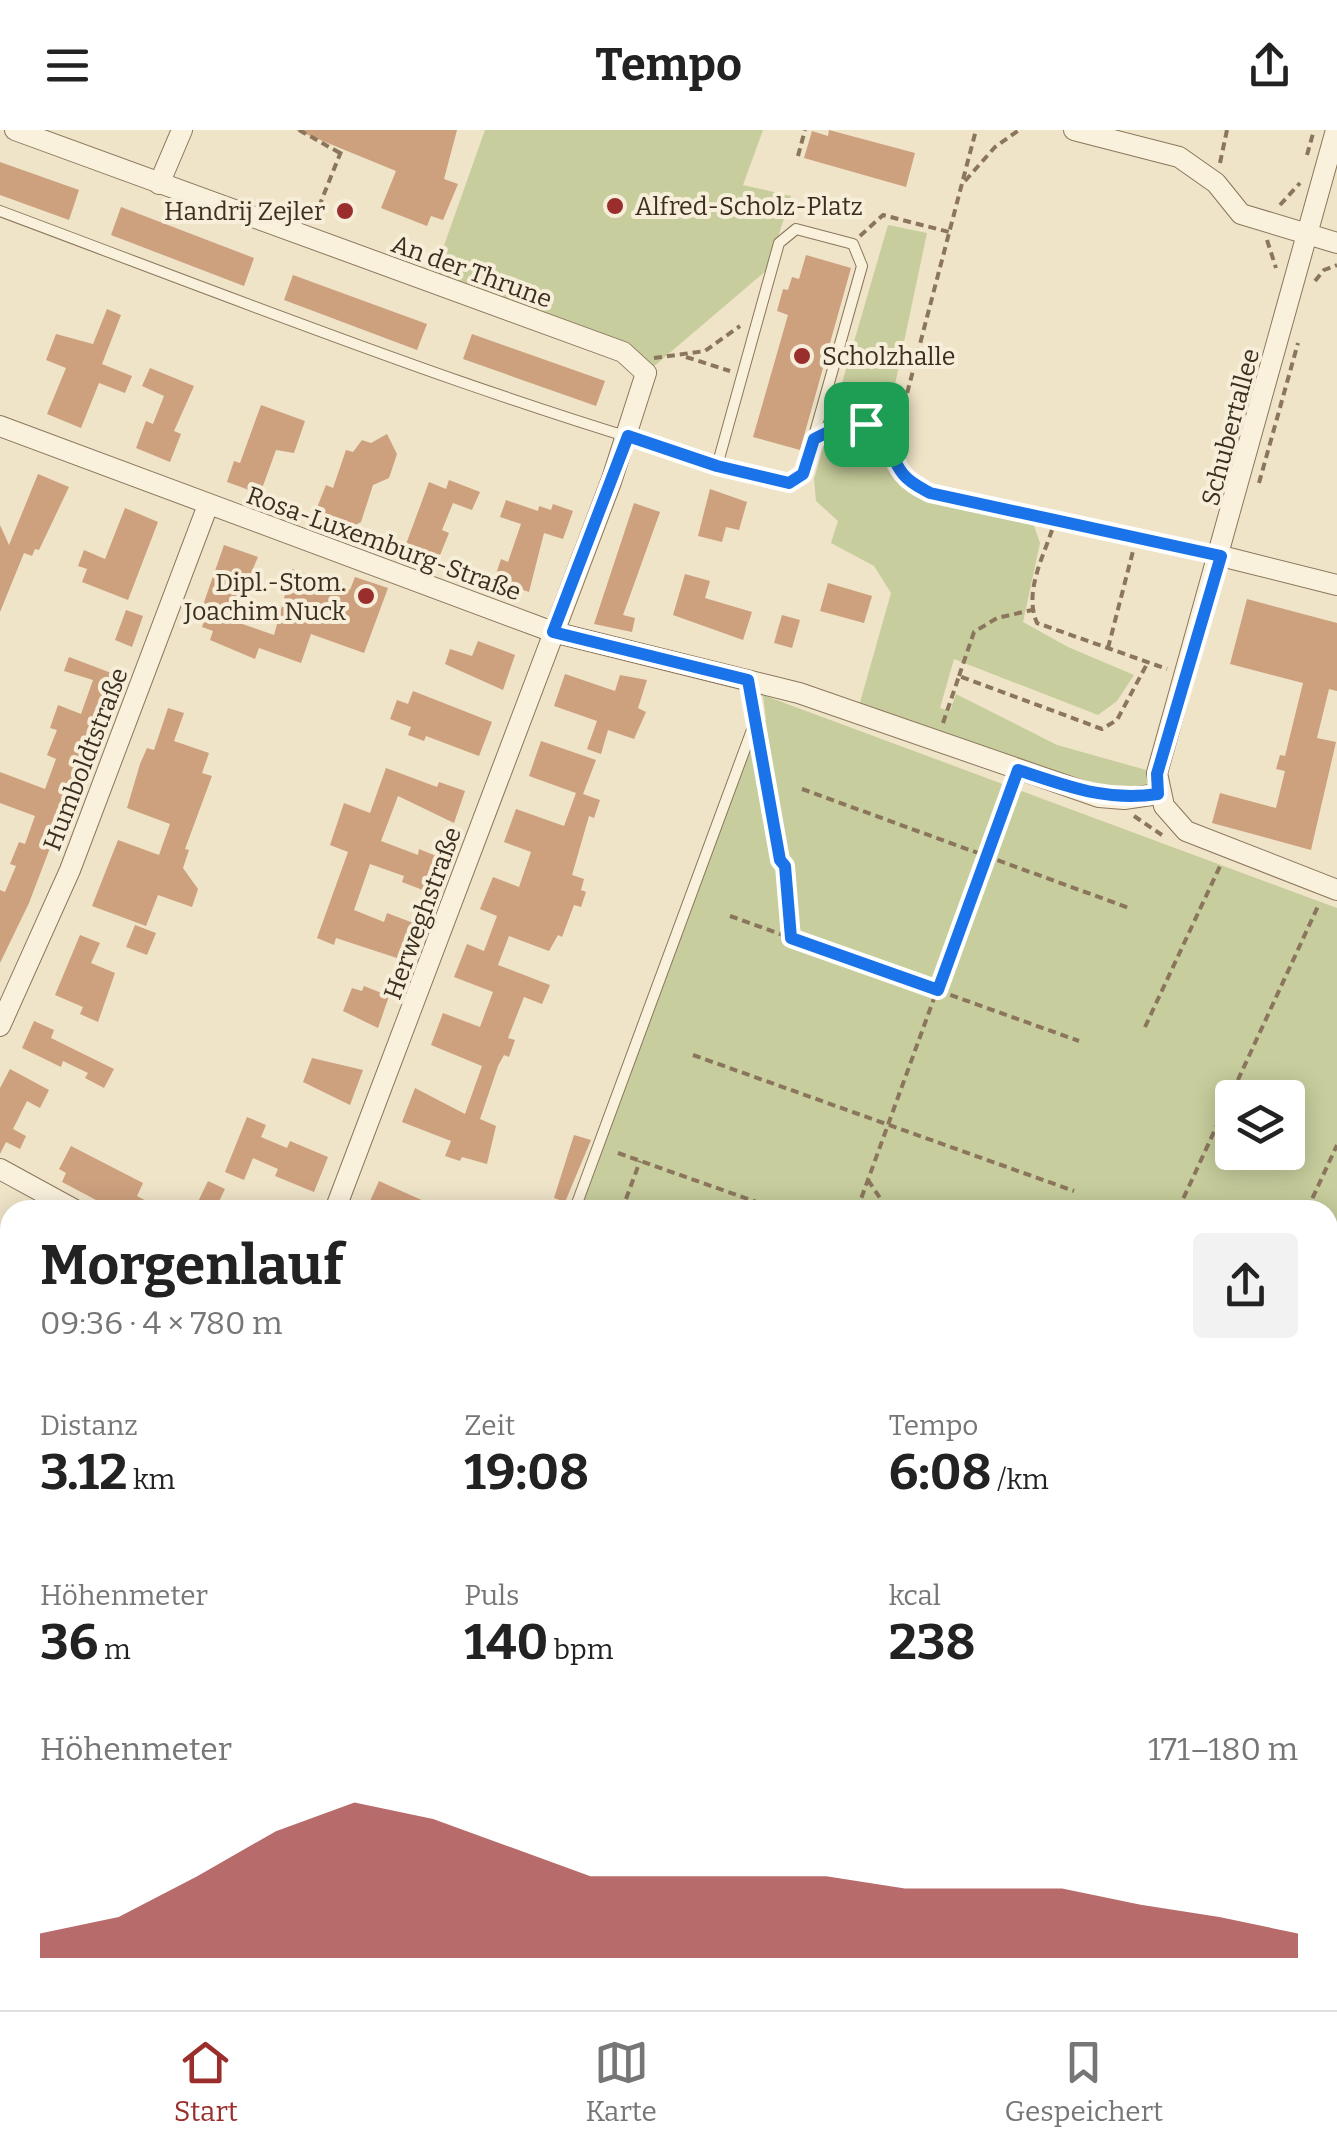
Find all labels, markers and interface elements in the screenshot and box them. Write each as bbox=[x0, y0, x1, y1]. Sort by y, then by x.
icon: menu bbox=[40, 38, 95, 93]
text: Tempo bbox=[595, 38, 742, 92]
icon: share bbox=[1242, 38, 1297, 93]
place label: Alfred-Scholz-Platz bbox=[635, 192, 863, 222]
marker: Alfred-Scholz-Platz bbox=[604, 195, 626, 217]
place label: Handrij Zejler bbox=[164, 197, 325, 227]
marker: Handrij Zejler bbox=[334, 200, 356, 222]
street label: An der Thrune bbox=[387, 229, 556, 315]
place label: Scholzhalle bbox=[822, 342, 955, 372]
marker: Scholzhalle bbox=[791, 345, 813, 367]
street label: Schubertallee bbox=[1196, 345, 1266, 509]
pin bbox=[824, 382, 909, 467]
icon: arrive bbox=[839, 397, 894, 452]
street label: Rosa-Luxemburg-Straße bbox=[242, 480, 525, 608]
place label: Dipl.-Stom. Joachim Nuck bbox=[183, 568, 347, 627]
marker: Dipl.-Stom. Joachim Nuck bbox=[355, 585, 377, 607]
street label: Humboldtstraße bbox=[37, 664, 135, 855]
street label: Herweghstraße bbox=[378, 823, 468, 1004]
map controls bbox=[1215, 1080, 1305, 1170]
button: layers bbox=[1215, 1080, 1305, 1170]
text: Morgenlauf bbox=[40, 1233, 343, 1299]
button: share bbox=[1193, 1233, 1298, 1338]
text: 09:36 · 4 × 780 m bbox=[40, 1304, 282, 1342]
text: Distanz bbox=[40, 1409, 138, 1442]
text: Zeit bbox=[464, 1409, 515, 1442]
text: Tempo bbox=[889, 1409, 978, 1442]
text: 3.12 bbox=[40, 1442, 127, 1502]
text: 19:08 bbox=[464, 1442, 589, 1502]
text: 6:08 bbox=[889, 1442, 992, 1502]
text: km bbox=[127, 1463, 175, 1496]
text: /km bbox=[992, 1463, 1049, 1496]
text: Höhenmeter bbox=[40, 1579, 208, 1612]
text: Puls bbox=[464, 1579, 519, 1612]
text: kcal bbox=[889, 1579, 941, 1612]
text: 36 bbox=[40, 1612, 98, 1672]
text: 140 bbox=[464, 1612, 548, 1672]
text: 238 bbox=[889, 1612, 976, 1672]
text: m bbox=[98, 1633, 131, 1666]
text: bpm bbox=[548, 1633, 613, 1666]
text: Höhenmeter bbox=[40, 1730, 232, 1768]
text: 171–180 m bbox=[1148, 1730, 1298, 1768]
tab: Start bbox=[174, 2035, 238, 2128]
tab: Karte bbox=[585, 2035, 657, 2128]
tab: Gespeichert bbox=[1004, 2035, 1163, 2128]

